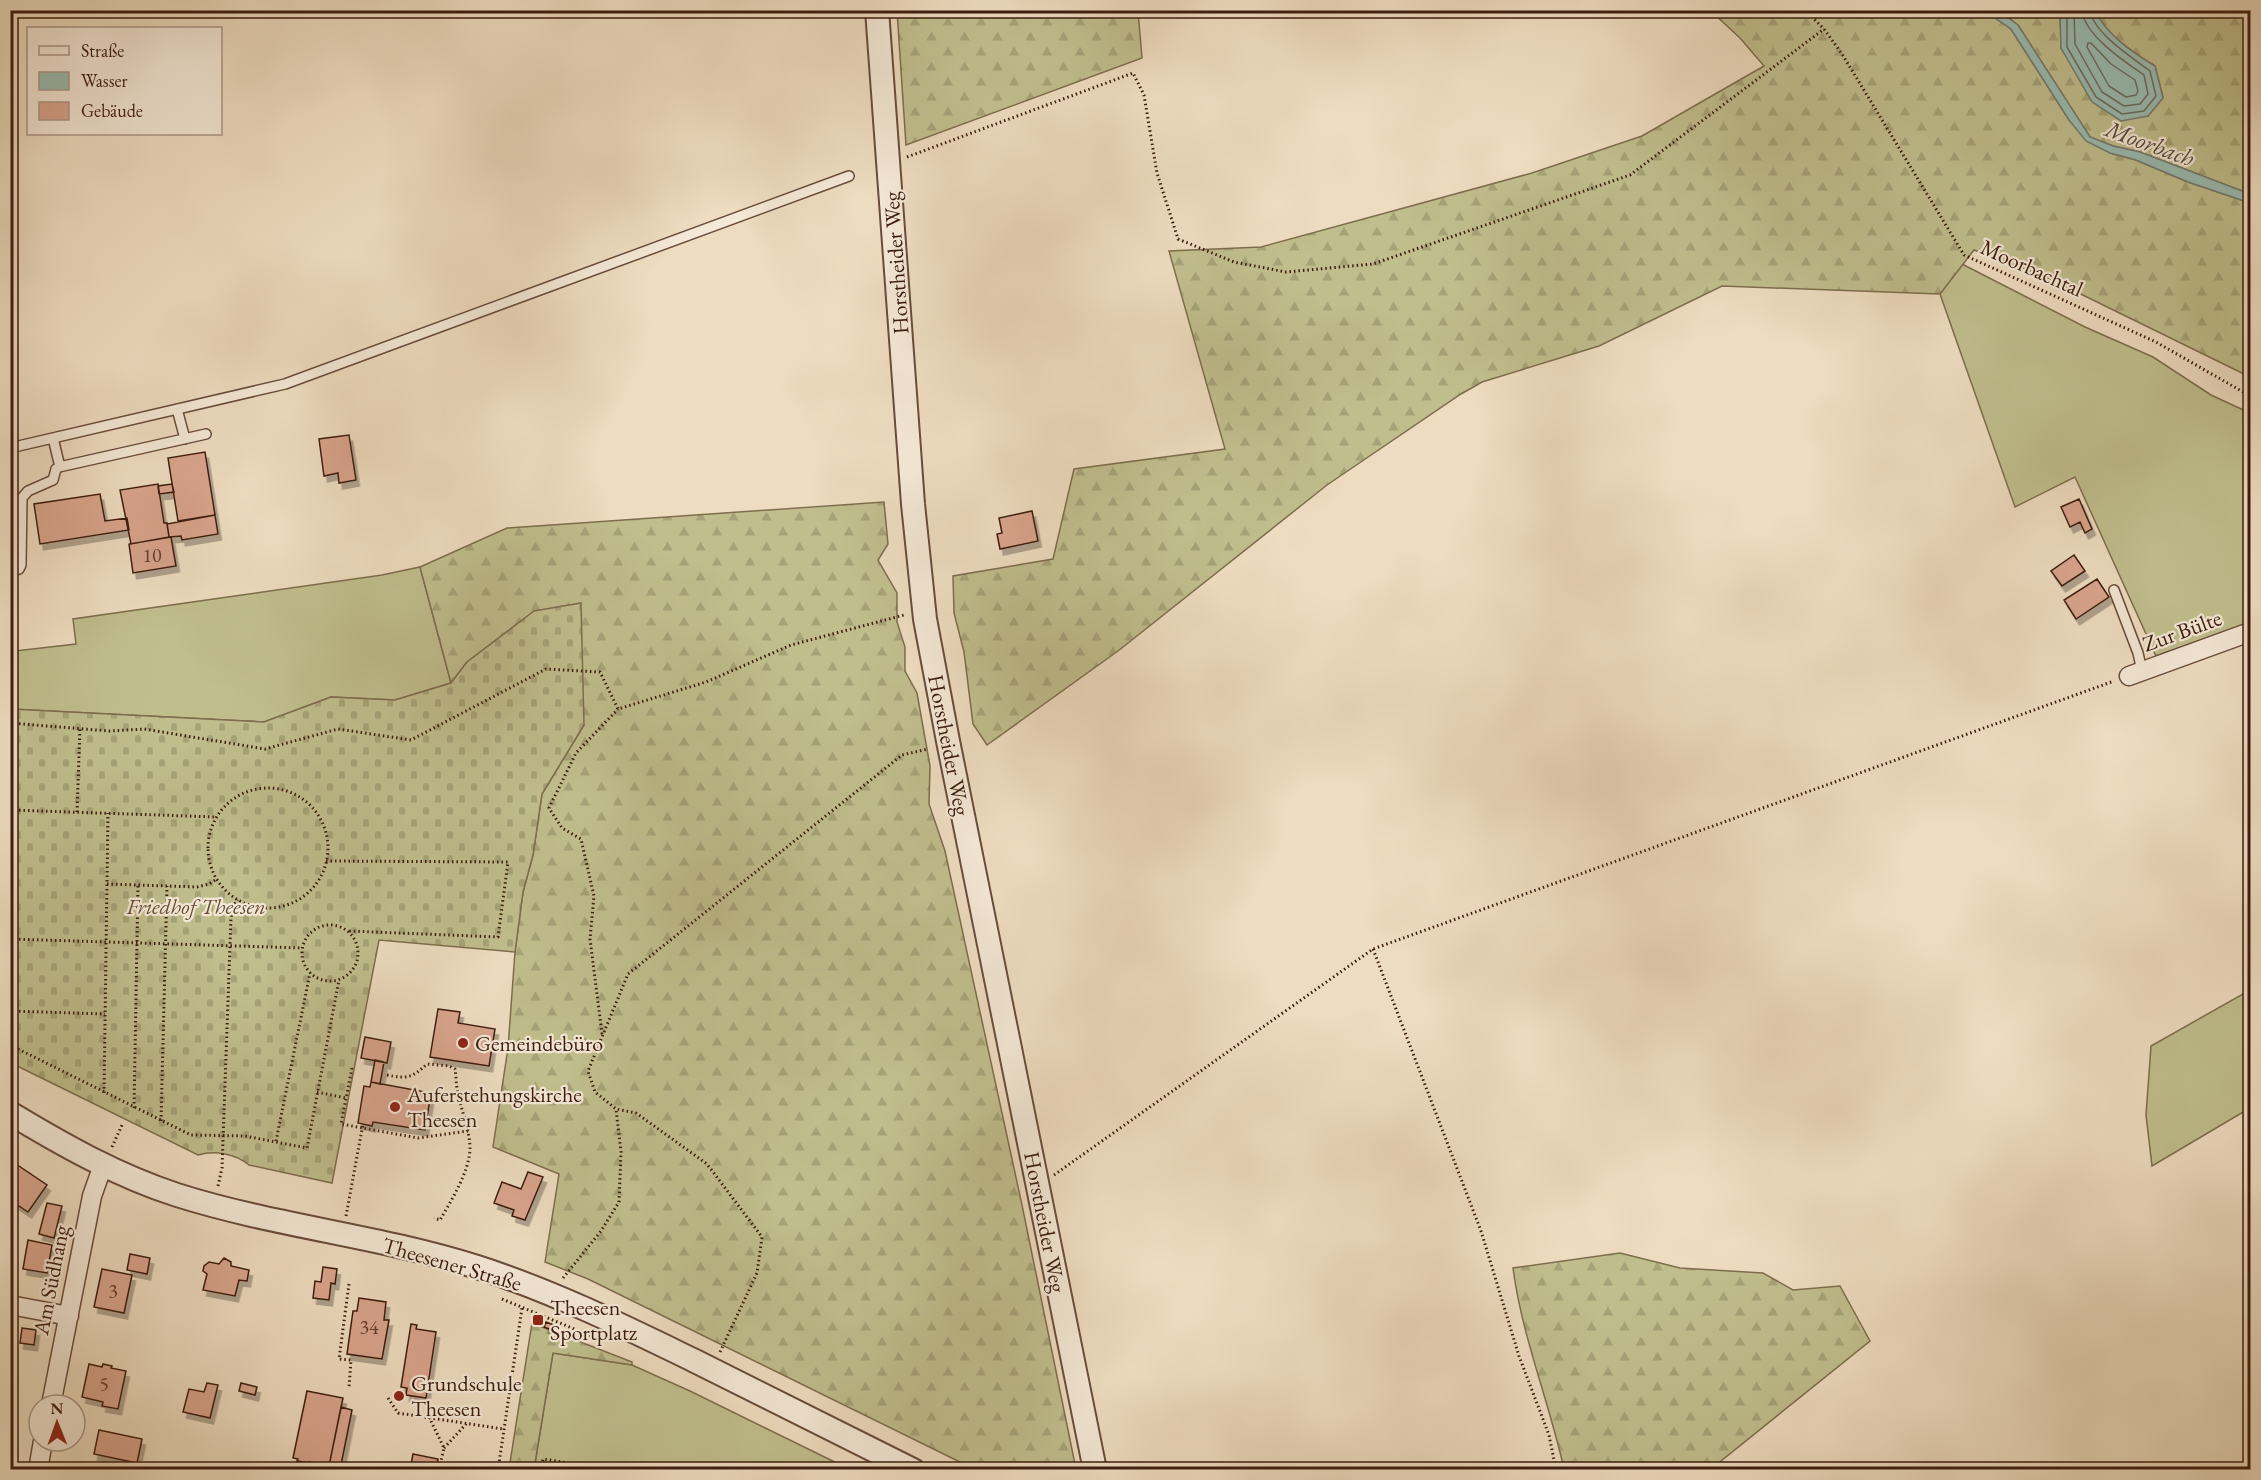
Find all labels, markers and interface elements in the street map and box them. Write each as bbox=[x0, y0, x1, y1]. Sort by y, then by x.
legend bbox=[27, 27, 222, 135]
text: Straße bbox=[81, 39, 124, 62]
text: Wasser bbox=[81, 69, 128, 92]
text: Gebäude bbox=[81, 99, 143, 122]
water label: Moorbach bbox=[2099, 112, 2199, 173]
street label: Horstheider Weg bbox=[877, 190, 915, 335]
street label: Moorbachtal bbox=[1976, 232, 2088, 304]
house number: 10 bbox=[142, 542, 162, 568]
street label: Zur Bülte bbox=[2139, 603, 2226, 659]
street label: Horstheider Weg bbox=[921, 672, 977, 818]
park label: Friedhof Theesen bbox=[125, 892, 266, 921]
place label: Gemeindebüro bbox=[475, 1029, 603, 1058]
marker: Gemeindebüro bbox=[456, 1036, 470, 1050]
place label: Auferstehungskirche Theesen bbox=[406, 1080, 582, 1134]
marker: Auferstehungskirche Theesen bbox=[388, 1100, 402, 1114]
street label: Horstheider Weg bbox=[1017, 1149, 1073, 1295]
street label: Am Südhang bbox=[26, 1222, 76, 1338]
street label: Theesener Straße bbox=[379, 1230, 525, 1298]
house number: 3 bbox=[108, 1278, 118, 1304]
place label: Theesen Sportplatz bbox=[550, 1293, 638, 1347]
marker: Theesen Sportplatz bbox=[531, 1313, 545, 1327]
house number: 34 bbox=[359, 1314, 379, 1340]
place label: Grundschule Theesen bbox=[411, 1369, 522, 1423]
house number: 5 bbox=[99, 1371, 109, 1397]
marker: Grundschule Theesen bbox=[392, 1389, 406, 1403]
north arrow bbox=[27, 1393, 87, 1453]
text: N bbox=[50, 1398, 63, 1419]

